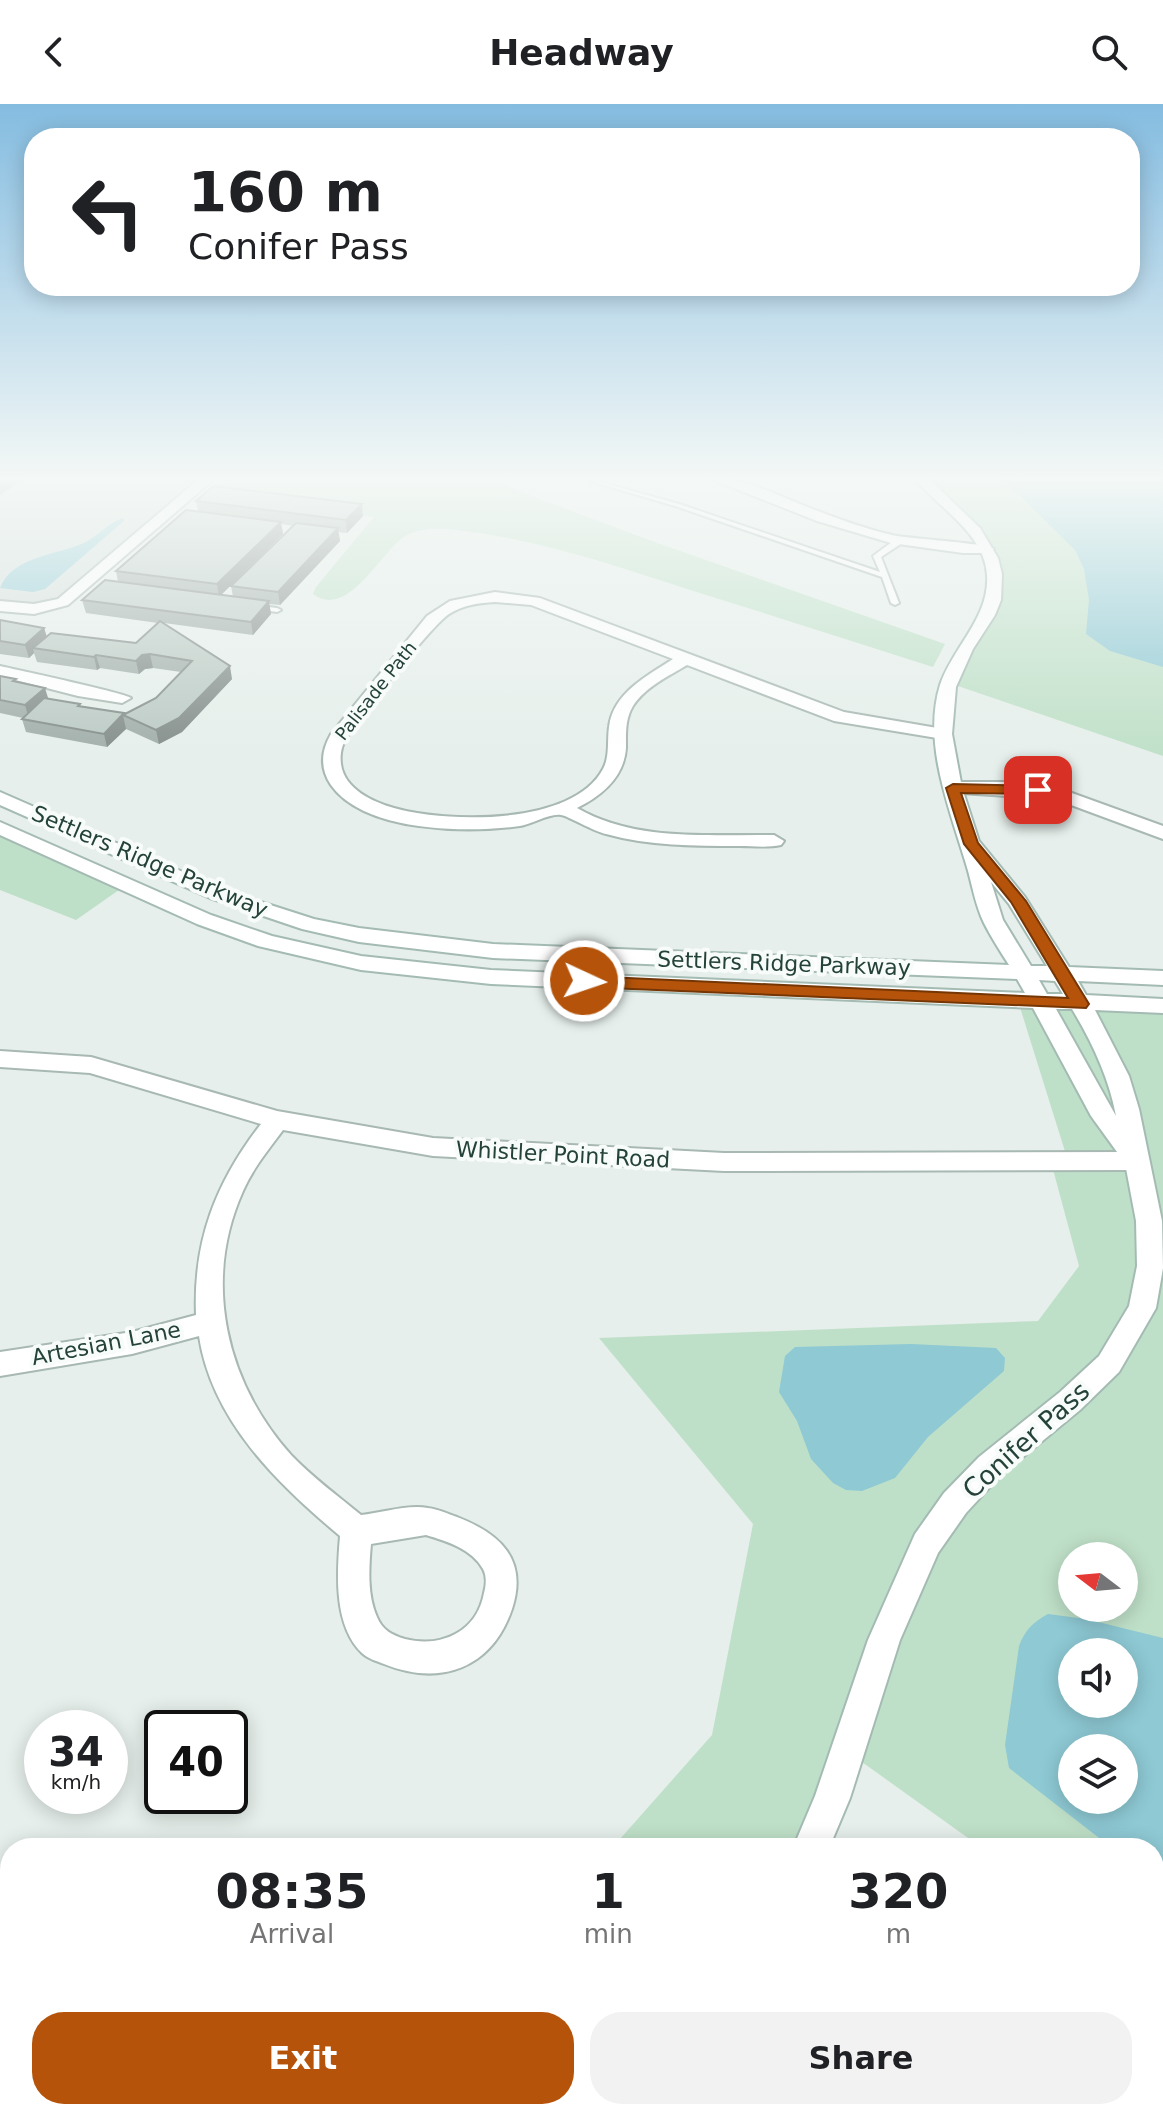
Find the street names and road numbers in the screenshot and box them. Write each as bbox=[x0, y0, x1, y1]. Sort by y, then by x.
street label: Palisade Path bbox=[331, 637, 421, 744]
street label: Settlers Ridge Parkway bbox=[28, 800, 271, 923]
street label: Settlers Ridge Parkway bbox=[657, 947, 911, 980]
street label: Whistler Point Road bbox=[455, 1136, 671, 1173]
street label: Artesian Lane bbox=[29, 1317, 183, 1370]
street label: Conifer Pass bbox=[957, 1376, 1095, 1504]

